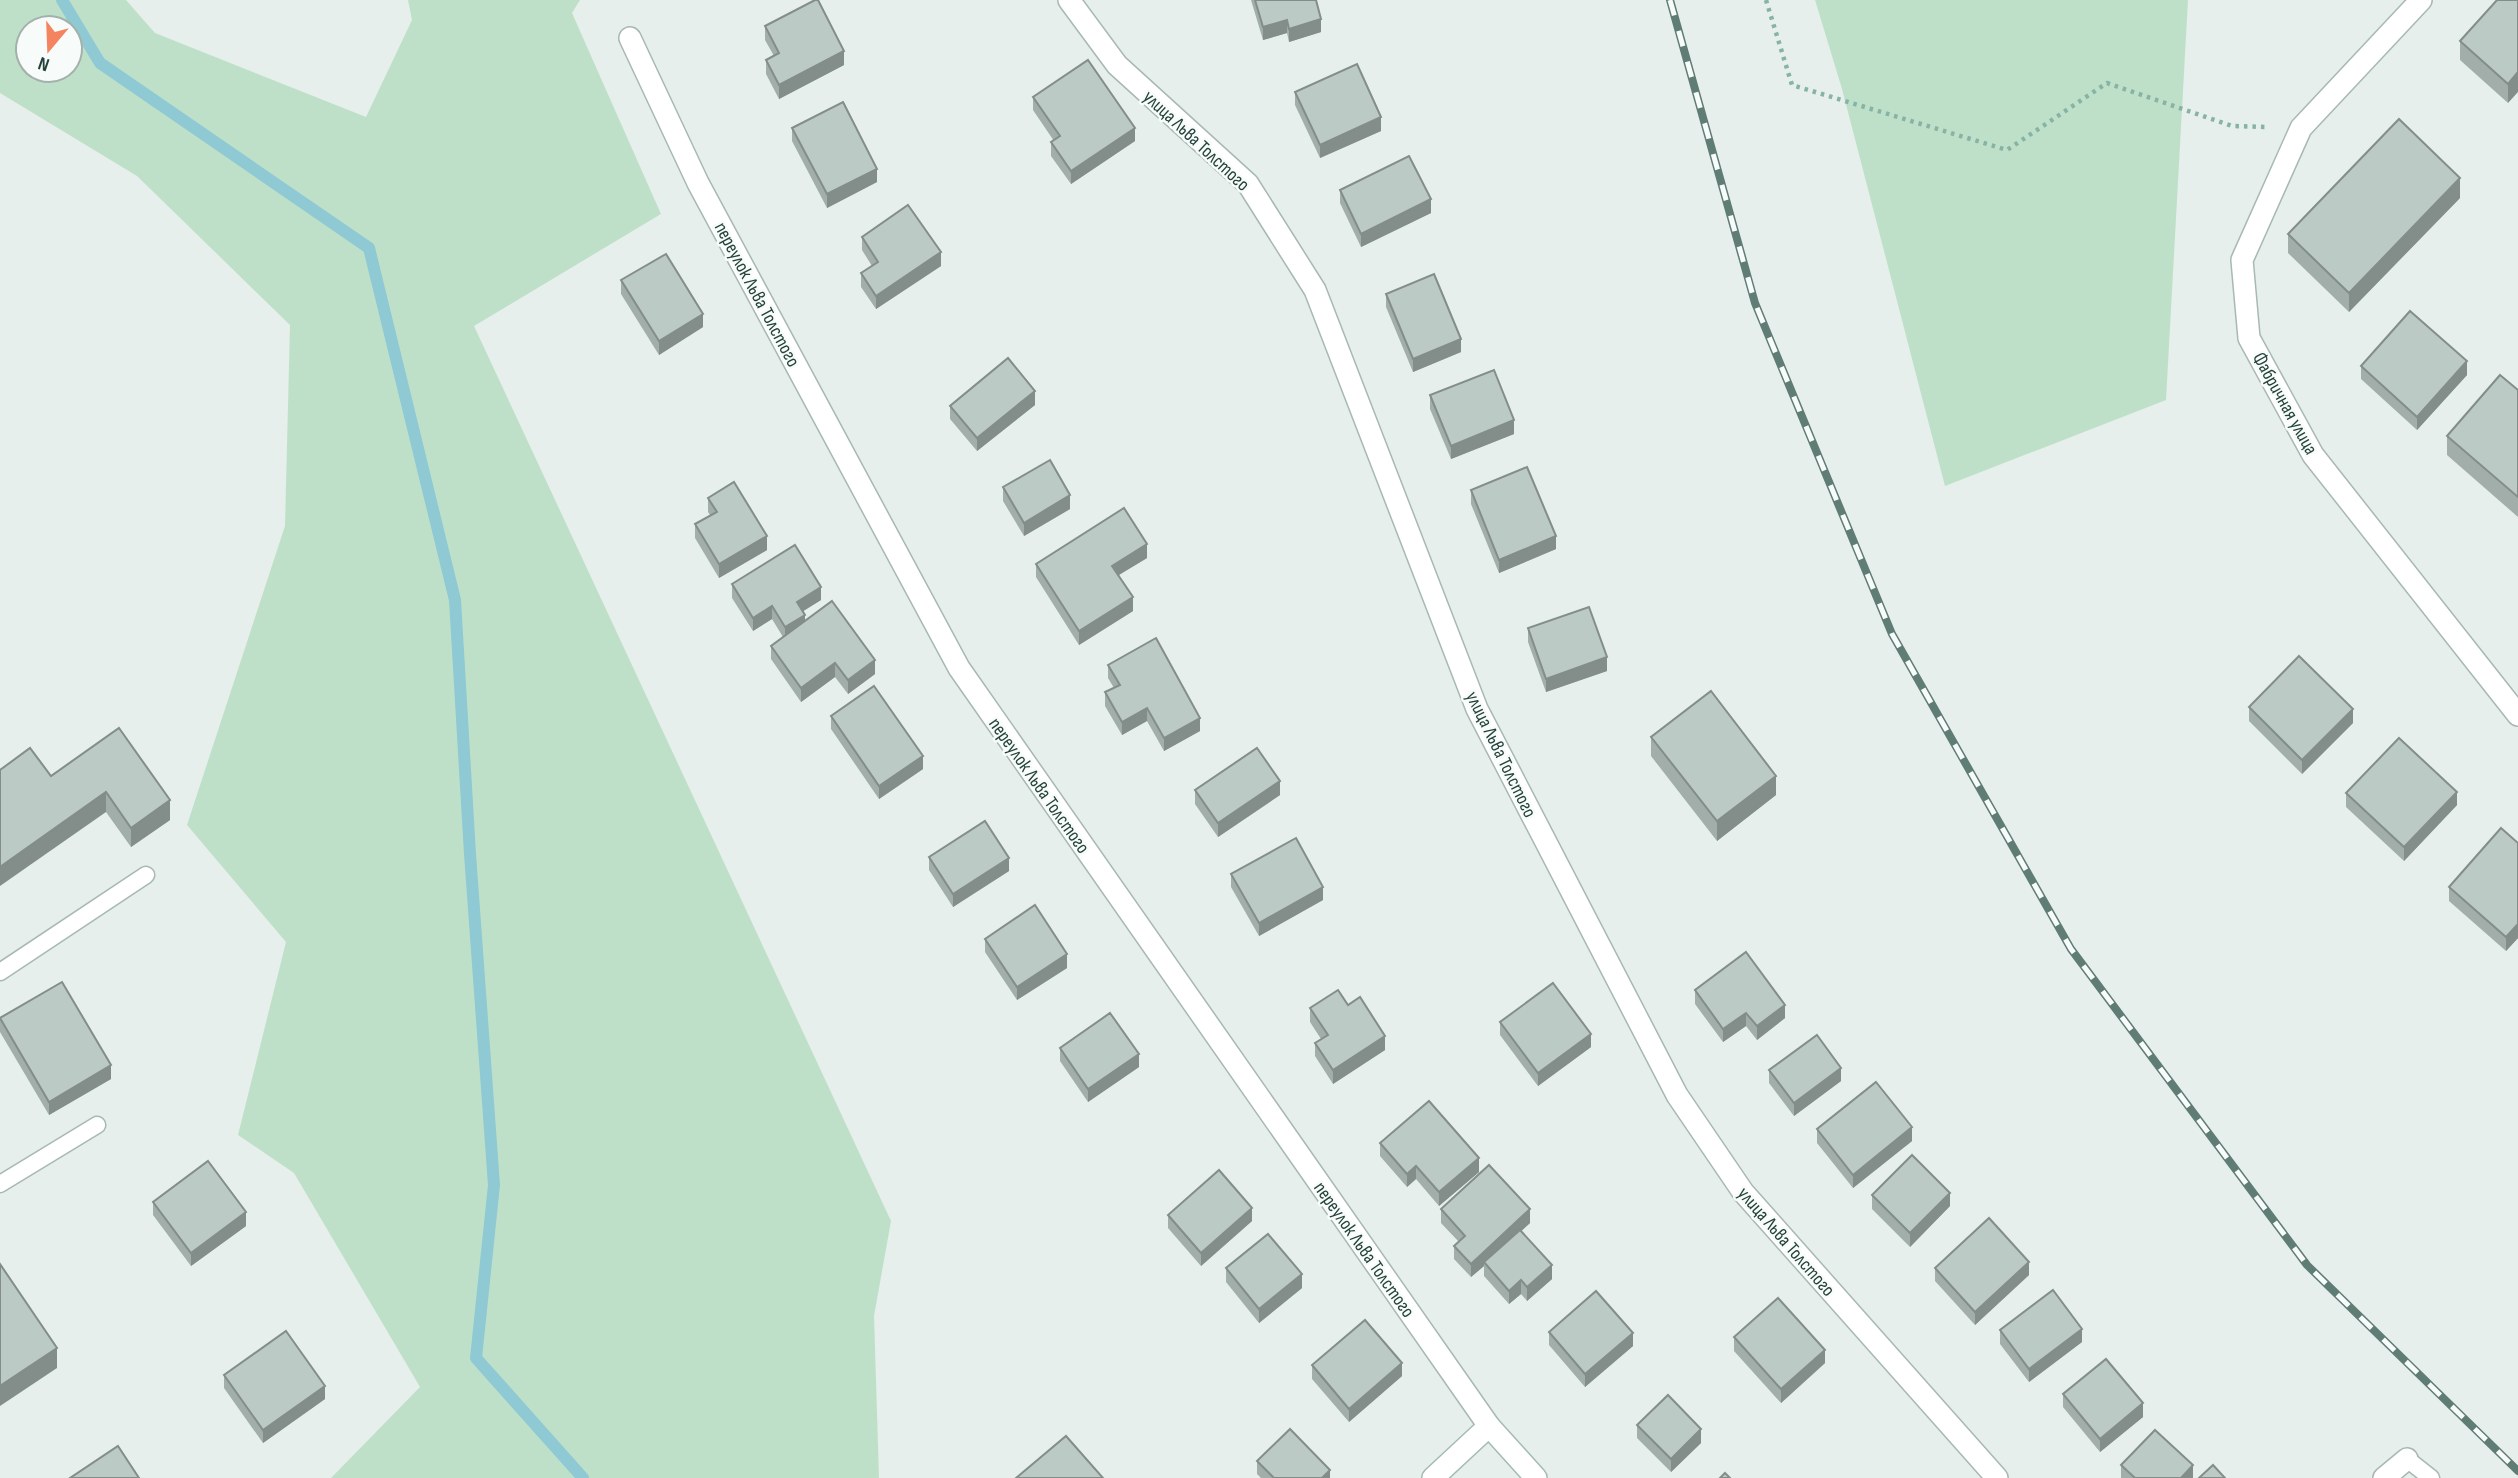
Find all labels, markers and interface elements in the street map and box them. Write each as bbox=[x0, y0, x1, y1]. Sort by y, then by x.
north arrow bbox=[14, 14, 84, 84]
text: N bbox=[35, 51, 52, 76]
street label: улица Льва Толстого bbox=[1138, 86, 1254, 196]
street label: переулок Льва Толстого bbox=[709, 218, 805, 371]
street label: Фабричная улица bbox=[2247, 349, 2322, 459]
street label: улица Льва Толстого bbox=[1460, 688, 1541, 821]
street label: переулок Льва Толстого bbox=[983, 713, 1094, 858]
street label: переулок Льва Толстого bbox=[1308, 1177, 1419, 1322]
street label: улица Льва Толстого bbox=[1732, 1183, 1840, 1301]

